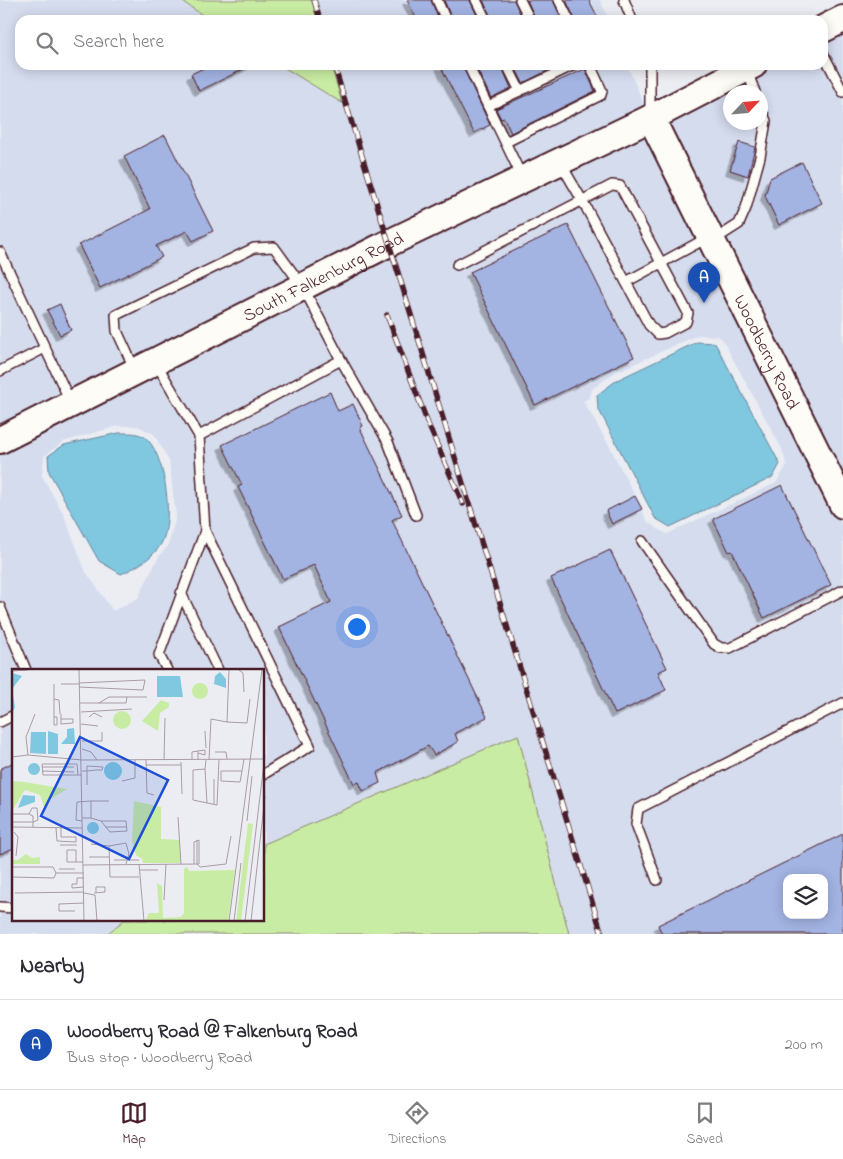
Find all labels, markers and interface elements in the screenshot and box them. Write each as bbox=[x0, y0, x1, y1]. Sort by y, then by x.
search box bbox=[15, 15, 828, 70]
icon: search bbox=[33, 29, 61, 57]
text: Search here bbox=[73, 29, 164, 56]
north arrow bbox=[723, 85, 768, 130]
street label: South Falkenburg Road bbox=[239, 227, 408, 330]
pin: A bbox=[688, 262, 720, 303]
street label: Woodberry Road bbox=[726, 291, 805, 415]
your location bbox=[344, 614, 370, 640]
inset map bbox=[12, 669, 265, 922]
map controls bbox=[783, 874, 828, 919]
button: layers bbox=[783, 874, 828, 919]
text: Nearby bbox=[20, 952, 84, 982]
text: Woodberry Road @ Falkenburg Road bbox=[67, 1019, 357, 1046]
text: A bbox=[31, 1033, 41, 1057]
text: 200 m bbox=[785, 1033, 823, 1057]
text: Bus stop · Woodberry Road bbox=[67, 1046, 252, 1070]
tab: Map bbox=[120, 1099, 148, 1150]
tab: Directions bbox=[388, 1099, 446, 1150]
tab: Saved bbox=[686, 1099, 723, 1150]

